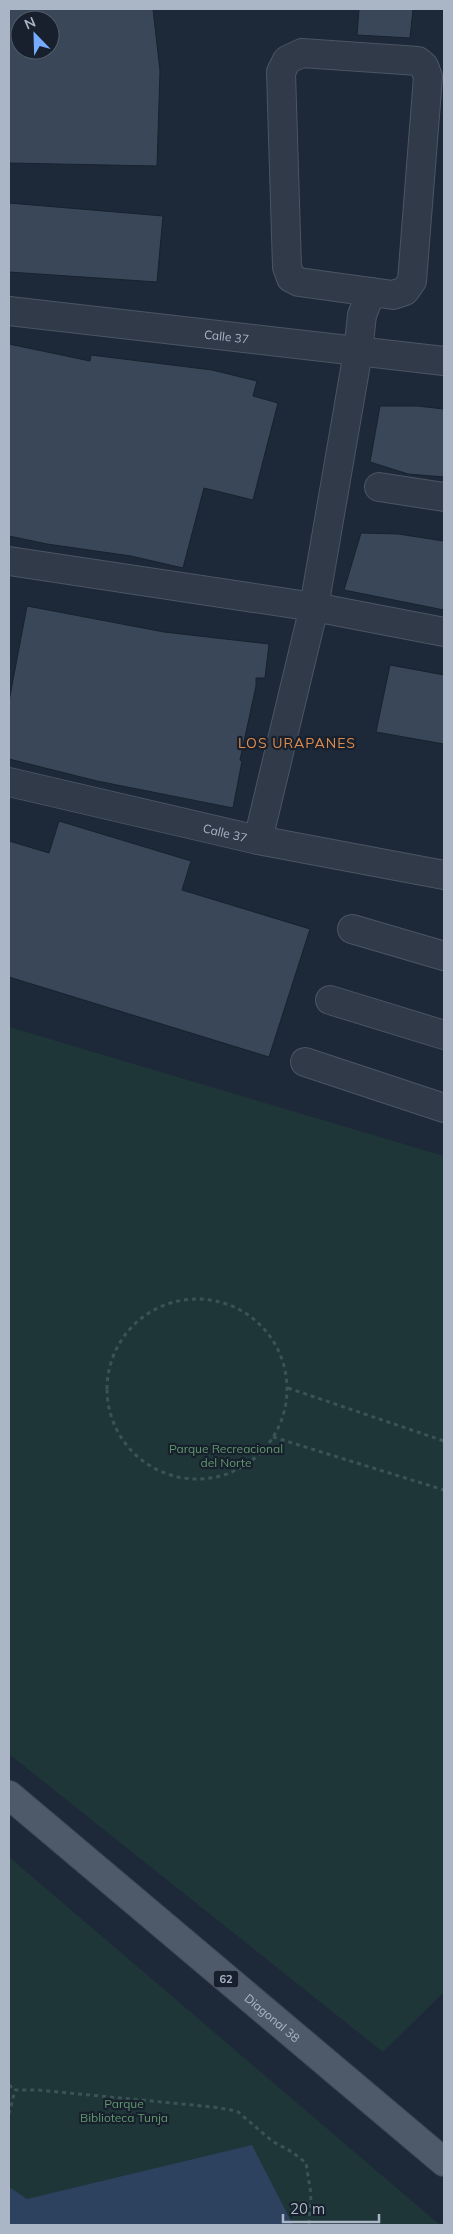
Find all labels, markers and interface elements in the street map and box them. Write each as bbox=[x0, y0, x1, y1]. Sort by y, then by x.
north arrow bbox=[10, 10, 60, 60]
text: N bbox=[22, 13, 38, 33]
street label: Calle 37 bbox=[203, 326, 250, 346]
district label: LOS URAPANES bbox=[238, 734, 356, 752]
street label: Calle 37 bbox=[202, 820, 249, 845]
park label: Parque Recreacional del Norte bbox=[169, 1441, 283, 1470]
road number: 62 bbox=[214, 1970, 238, 1988]
street label: Diagonal 38 bbox=[242, 1990, 303, 2045]
park label: Parque Biblioteca Tunja bbox=[80, 2096, 168, 2125]
scale bar bbox=[283, 2192, 379, 2224]
text: 20 m bbox=[290, 2199, 325, 2218]

